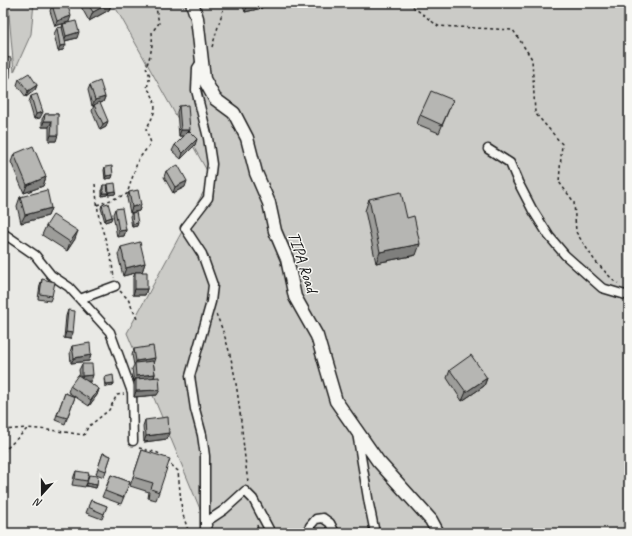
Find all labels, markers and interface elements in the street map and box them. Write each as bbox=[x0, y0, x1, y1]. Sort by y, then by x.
street label: TIPA Road bbox=[283, 229, 323, 297]
north arrow bbox=[22, 474, 62, 514]
text: N bbox=[31, 495, 44, 511]

